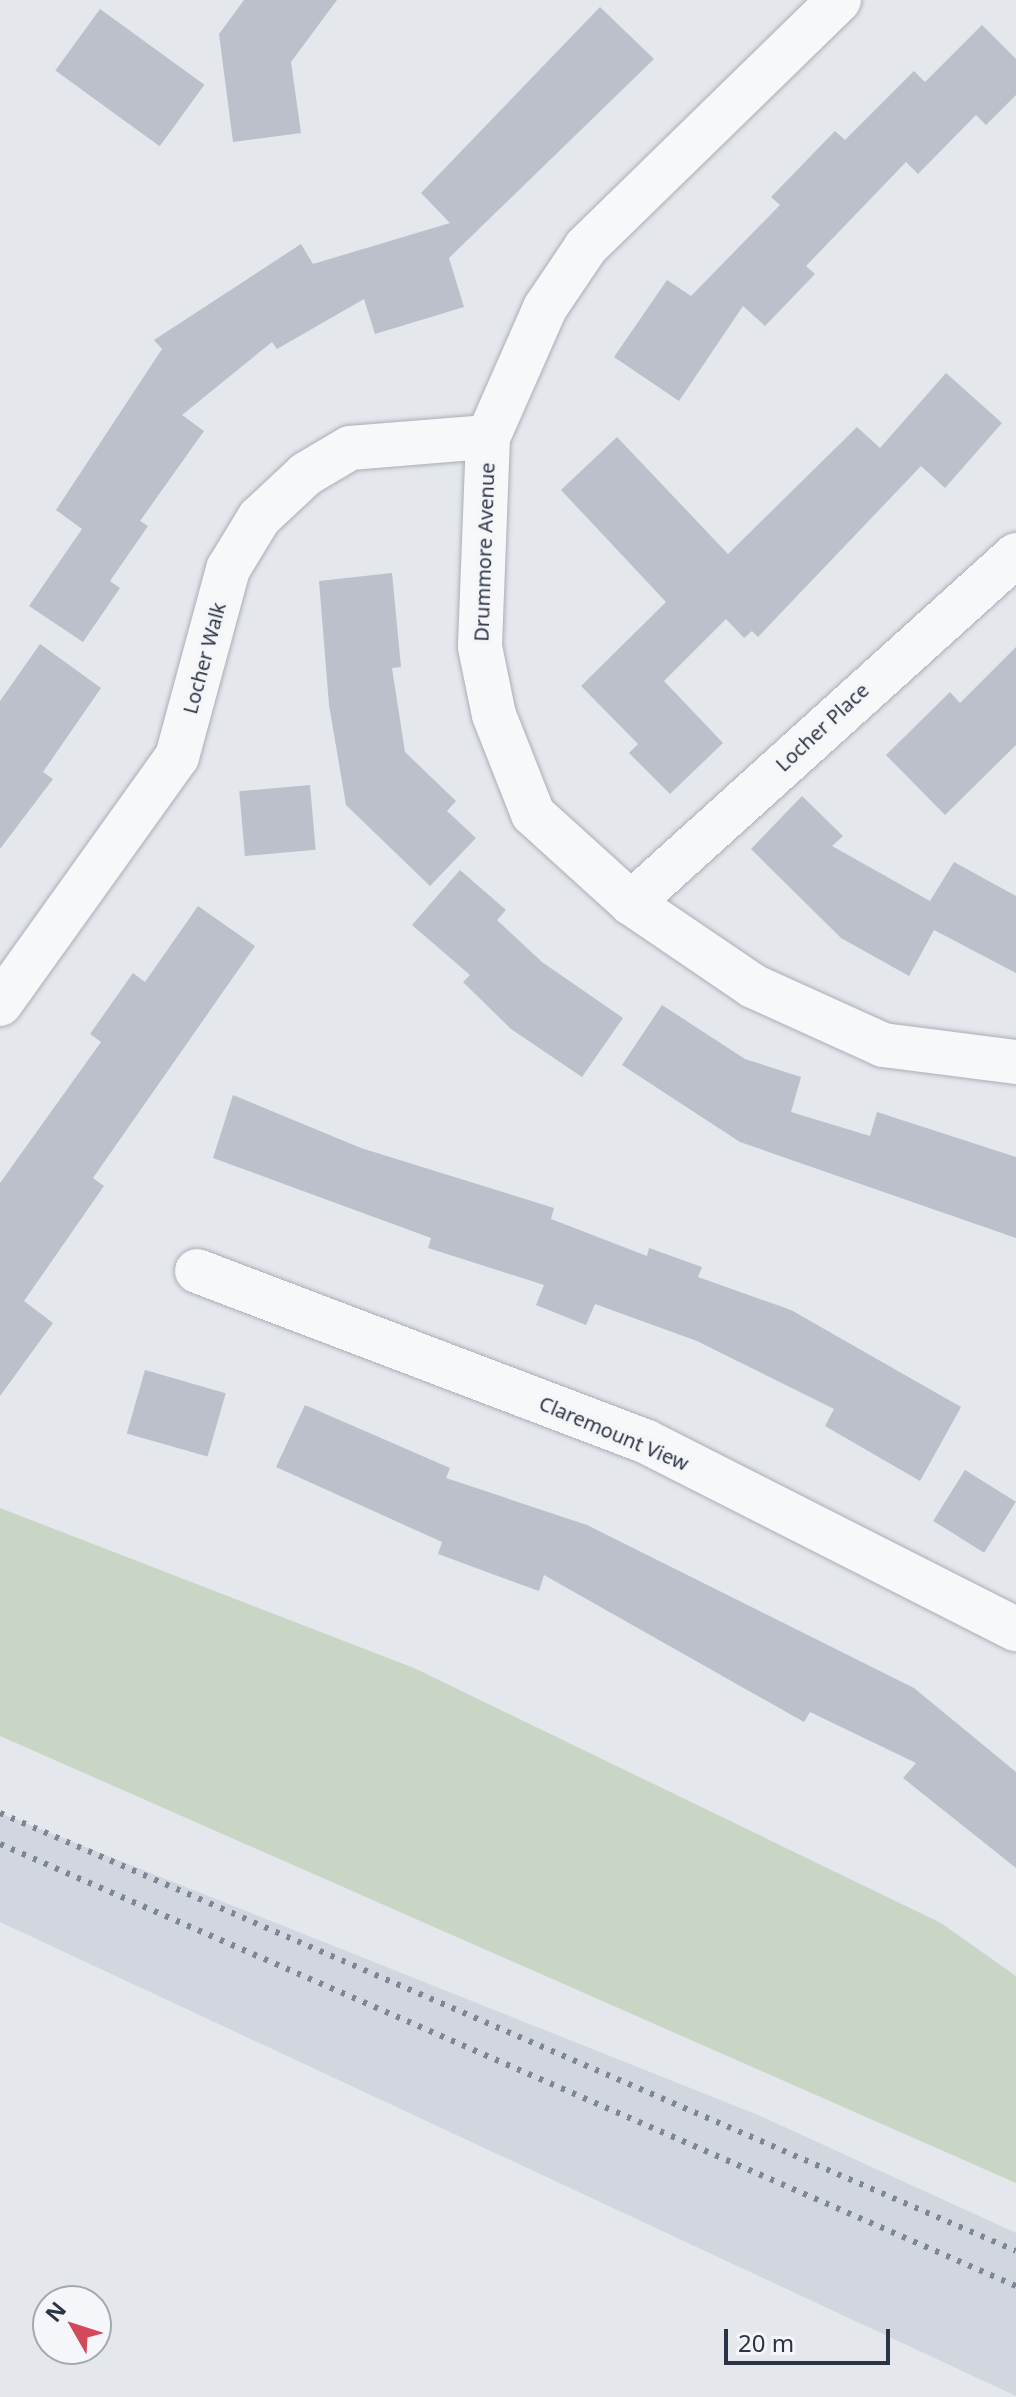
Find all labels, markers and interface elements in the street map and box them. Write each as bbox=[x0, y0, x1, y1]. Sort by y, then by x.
street label: Drummore Avenue bbox=[469, 462, 499, 642]
street label: Locher Walk bbox=[178, 600, 230, 716]
street label: Locher Place bbox=[770, 678, 874, 776]
street label: Claremount View bbox=[536, 1391, 692, 1475]
north arrow bbox=[32, 2285, 112, 2365]
text: N bbox=[38, 2295, 72, 2328]
scale bar bbox=[728, 2313, 894, 2363]
text: 20 m bbox=[738, 2326, 794, 2359]

